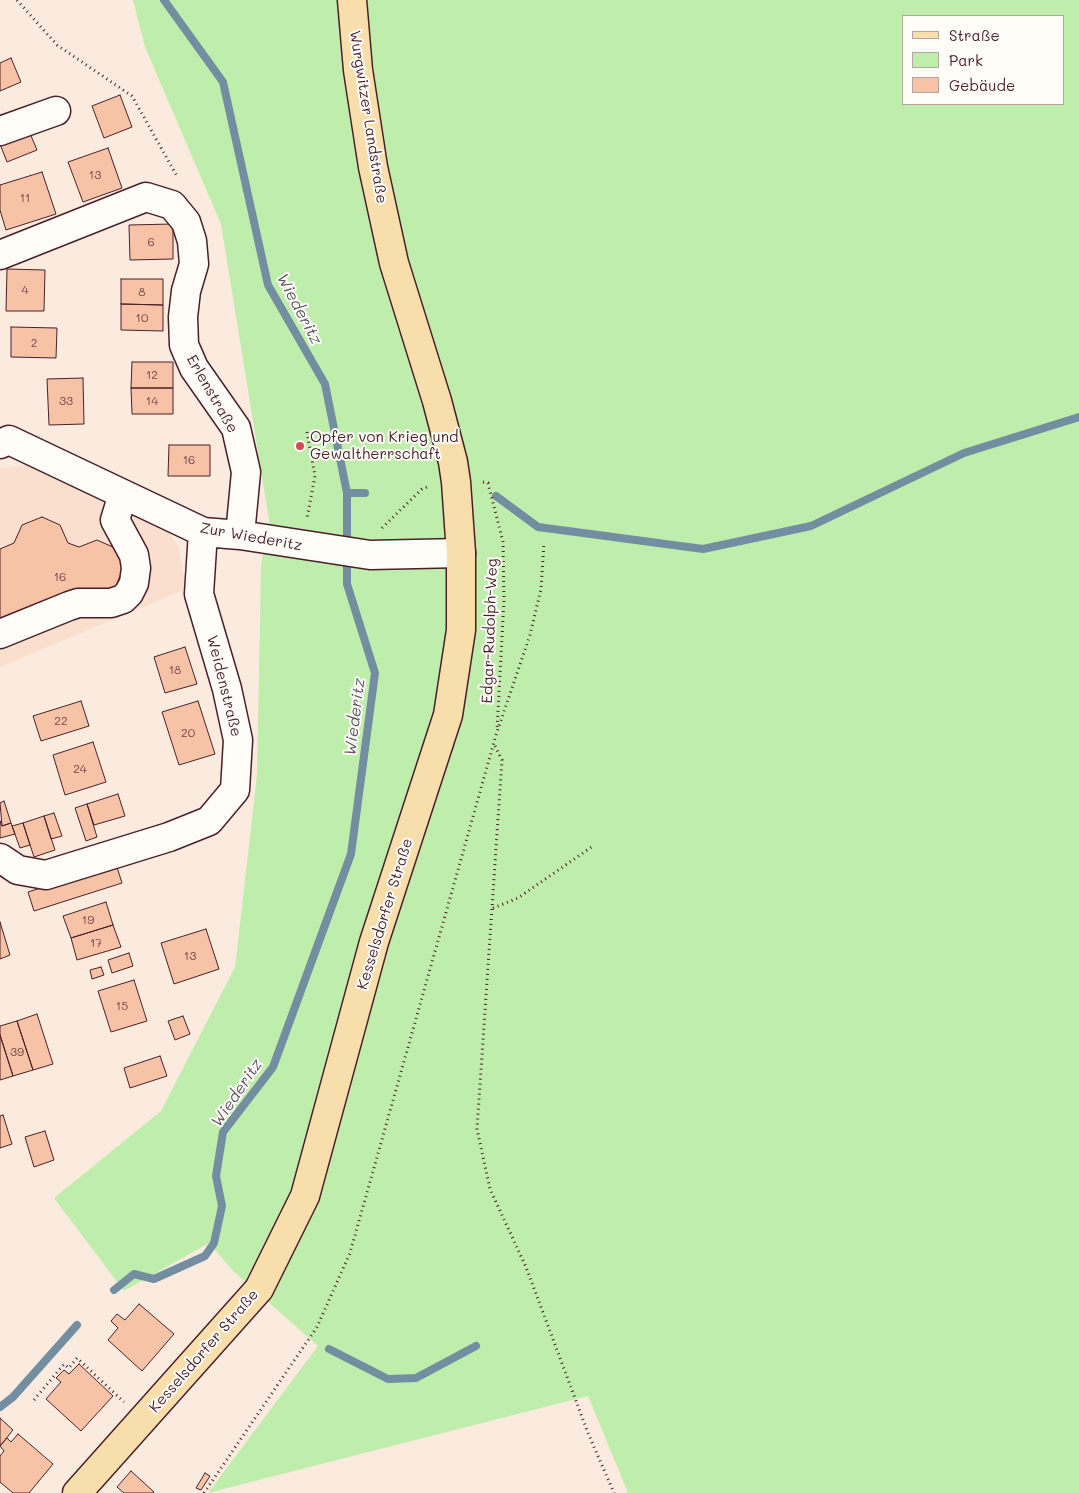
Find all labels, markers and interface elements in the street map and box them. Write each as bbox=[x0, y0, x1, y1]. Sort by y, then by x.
legend bbox=[902, 15, 1064, 105]
text: Straße bbox=[949, 25, 1000, 45]
street label: Wurgwitzer Landstraße bbox=[345, 29, 391, 205]
text: Park bbox=[949, 50, 983, 70]
text: Gebäude bbox=[949, 75, 1015, 95]
house number: 13 bbox=[89, 168, 101, 182]
house number: 11 bbox=[20, 191, 30, 205]
house number: 6 bbox=[147, 235, 155, 249]
water label: Wiederitz bbox=[272, 270, 326, 348]
house number: 4 bbox=[21, 283, 29, 297]
house number: 8 bbox=[138, 285, 146, 299]
house number: 10 bbox=[136, 311, 148, 325]
house number: 2 bbox=[31, 336, 37, 350]
street label: Erlenstraße bbox=[182, 352, 242, 436]
house number: 12 bbox=[146, 368, 158, 382]
house number: 33 bbox=[59, 394, 73, 408]
house number: 14 bbox=[146, 394, 158, 408]
place label: Opfer von Krieg und Gewaltherrschaft bbox=[310, 428, 459, 463]
marker: Opfer von Krieg und Gewaltherrschaft bbox=[294, 440, 306, 452]
house number: 16 bbox=[183, 453, 195, 467]
street label: Zur Wiederitz bbox=[198, 519, 304, 555]
street label: Edgar-Rudolph-Weg bbox=[478, 558, 502, 704]
house number: 16 bbox=[54, 570, 66, 584]
street label: Weidenstraße bbox=[203, 634, 245, 738]
house number: 18 bbox=[169, 663, 181, 677]
water label: Wiederitz bbox=[341, 677, 369, 757]
house number: 22 bbox=[54, 714, 68, 728]
house number: 20 bbox=[181, 726, 195, 740]
house number: 24 bbox=[73, 762, 87, 776]
street label: Kesselsdorfer Straße bbox=[353, 836, 417, 992]
house number: 19 bbox=[82, 913, 94, 927]
house number: 17 bbox=[90, 936, 102, 950]
house number: 13 bbox=[184, 949, 196, 963]
house number: 15 bbox=[116, 999, 128, 1013]
house number: 39 bbox=[10, 1045, 24, 1059]
water label: Wiederitz bbox=[207, 1055, 267, 1131]
street label: Kesselsdorfer Straße bbox=[146, 1286, 262, 1416]

